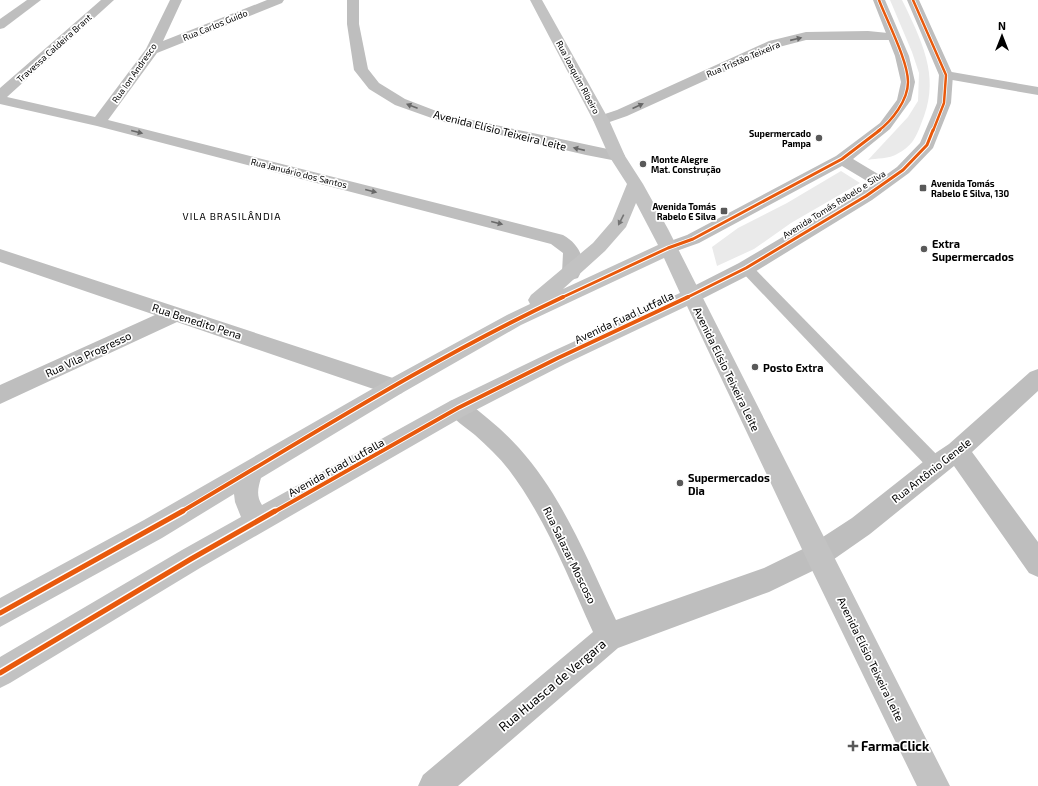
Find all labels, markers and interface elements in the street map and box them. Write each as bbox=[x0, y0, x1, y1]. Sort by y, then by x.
street label: Rua Carlos Guido bbox=[181, 7, 249, 43]
street label: Travessa Caldeira Brant bbox=[14, 11, 94, 85]
north arrow bbox=[982, 16, 1022, 56]
text: N bbox=[998, 19, 1006, 32]
one-way arrow bbox=[790, 35, 802, 41]
street label: Rua Joaquim Ribeiro bbox=[554, 38, 602, 116]
street label: Rua Tristão Teixeira bbox=[704, 38, 782, 80]
street label: Rua Ion Andresco bbox=[109, 41, 159, 105]
one-way arrow bbox=[406, 103, 418, 109]
one-way arrow bbox=[632, 103, 643, 109]
street label: Avenida Elísio Teixeira Leite bbox=[432, 107, 568, 153]
place label: Supermercado Pampa bbox=[749, 128, 811, 149]
one-way arrow bbox=[131, 129, 143, 135]
marker: Supermercado Pampa bbox=[814, 133, 824, 143]
one-way arrow bbox=[573, 145, 585, 151]
place label: Monte Alegre Mat. Construção bbox=[651, 154, 721, 176]
street label: Rua Januário dos Santos bbox=[250, 156, 349, 190]
marker: Monte Alegre Mat. Construção bbox=[638, 159, 648, 169]
street label: Avenida Tomás Rabelo e Silva bbox=[780, 168, 888, 240]
place label: Avenida Tomás Rabelo E Silva, 130 bbox=[931, 178, 1009, 199]
marker: Avenida Tomás Rabelo E Silva, 130 bbox=[918, 183, 928, 193]
one-way arrow bbox=[365, 189, 377, 195]
place label: Avenida Tomás Rabelo E Silva bbox=[652, 201, 716, 222]
marker: Avenida Tomás Rabelo E Silva bbox=[719, 206, 729, 216]
district label: VILA BRASILÂNDIA bbox=[183, 210, 281, 222]
one-way arrow bbox=[617, 214, 624, 225]
one-way arrow bbox=[491, 221, 503, 227]
place label: Extra Supermercados bbox=[932, 237, 1014, 263]
marker: Extra Supermercados bbox=[919, 244, 929, 254]
street label: Avenida Fuad Lutfalla bbox=[572, 288, 676, 346]
street label: Rua Benedito Pena bbox=[151, 300, 243, 342]
street label: Avenida Elísio Teixeira Leite bbox=[691, 305, 763, 433]
street label: Rua Vila Progresso bbox=[43, 328, 133, 380]
place label: Posto Extra bbox=[763, 361, 824, 374]
marker: Posto Extra bbox=[750, 362, 760, 372]
street label: Avenida Fuad Lutfalla bbox=[286, 435, 386, 499]
street label: Rua Antônio Genele bbox=[889, 435, 973, 505]
place label: Supermercados Dia bbox=[688, 471, 770, 497]
marker: Supermercados Dia bbox=[675, 478, 685, 488]
street label: Rua Salazar Moscoso bbox=[541, 504, 599, 606]
street label: Avenida Elísio Teixeira Leite bbox=[835, 595, 907, 723]
street label: Rua Huasca de Vergara bbox=[495, 635, 609, 735]
place label: FarmaClick bbox=[861, 738, 930, 754]
marker: FarmaClick bbox=[848, 741, 858, 751]

